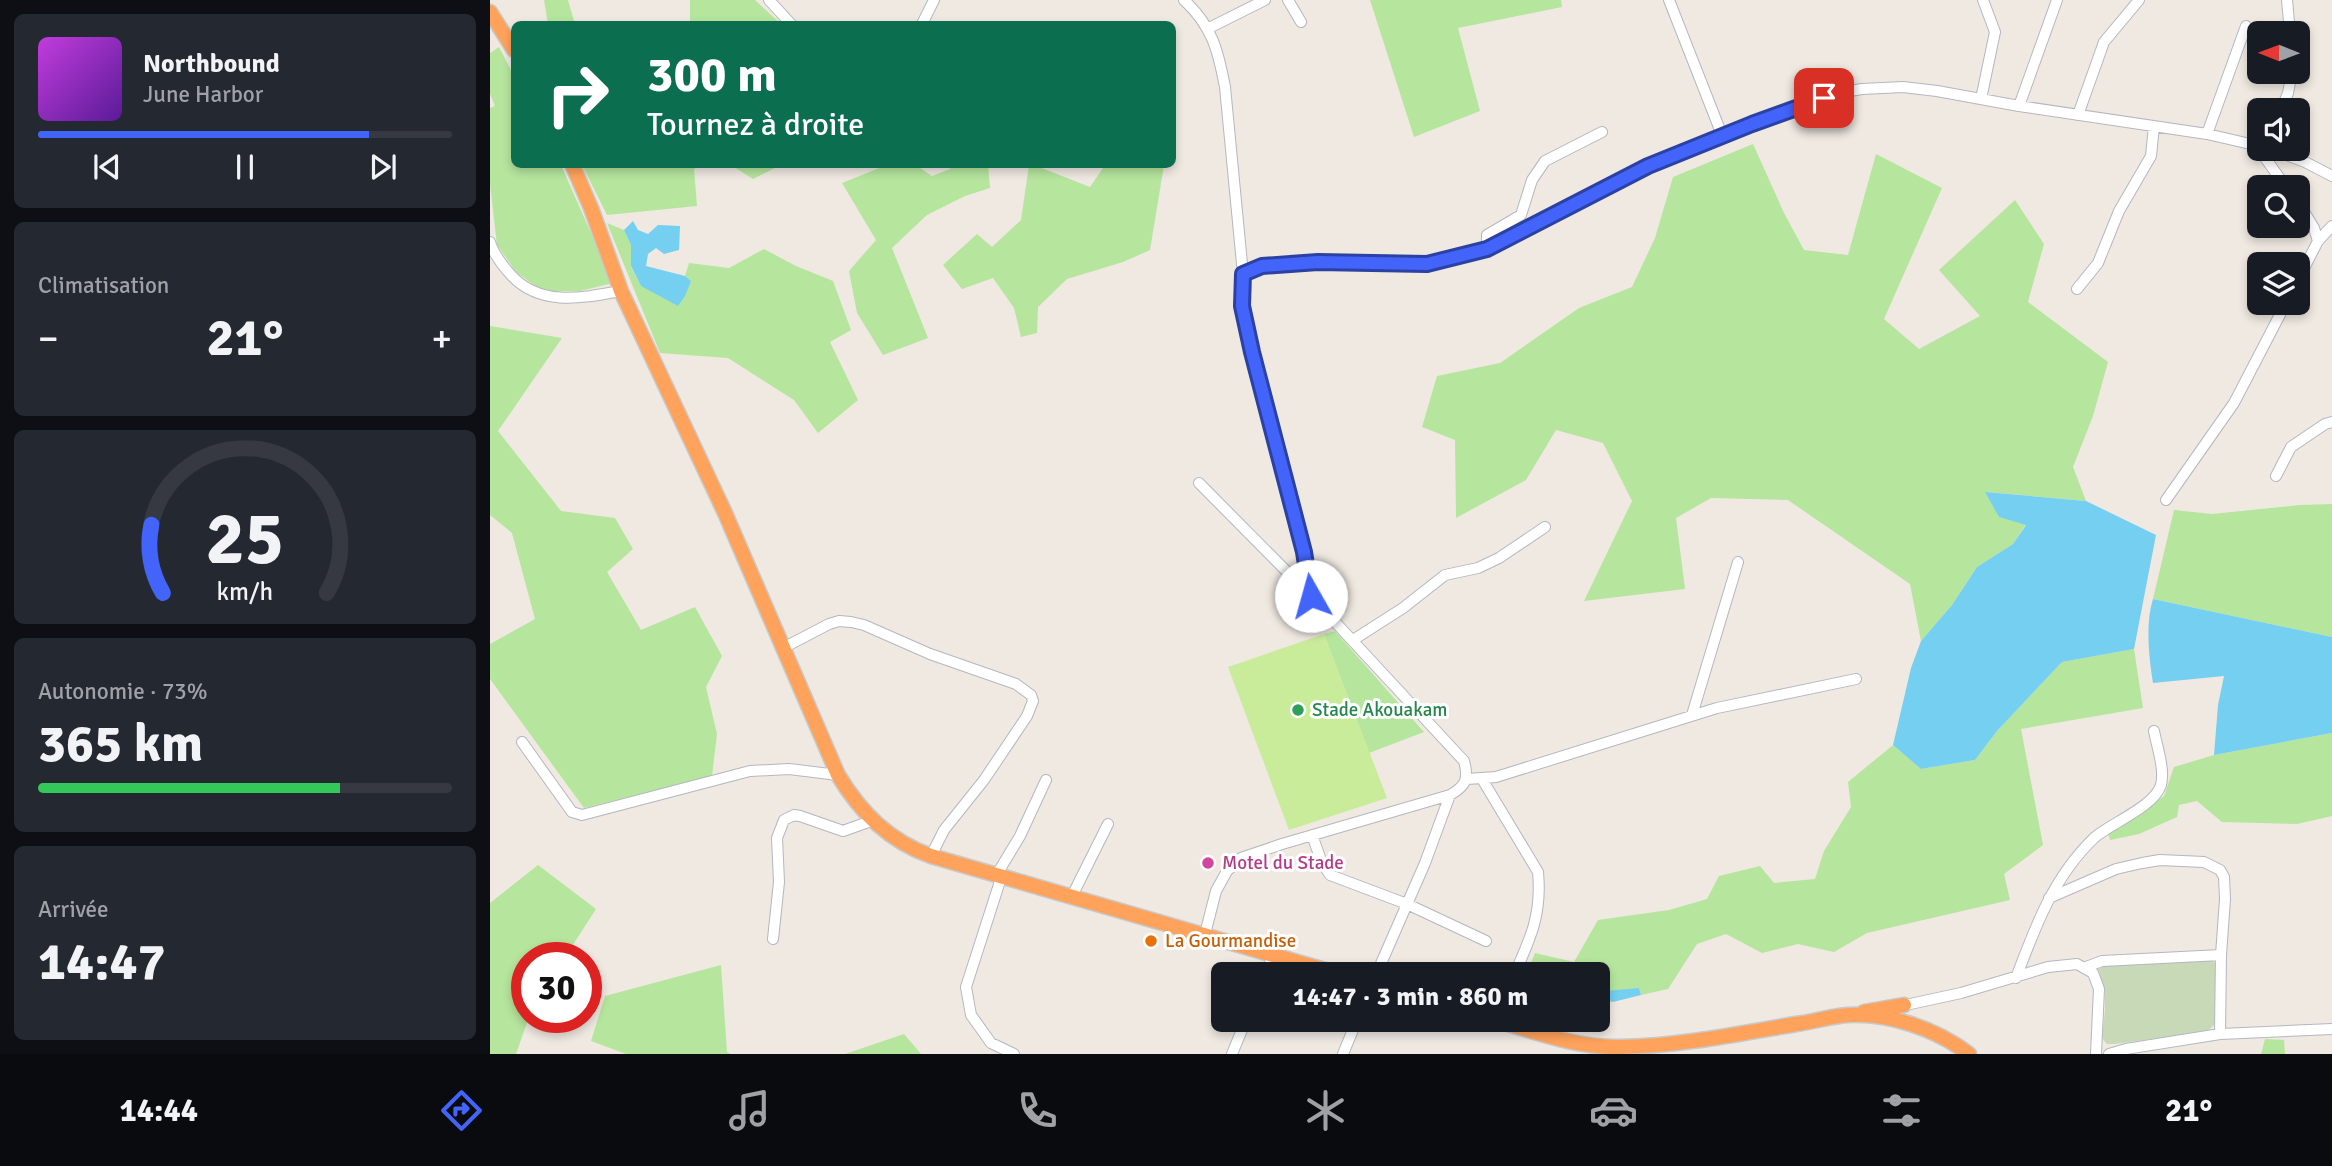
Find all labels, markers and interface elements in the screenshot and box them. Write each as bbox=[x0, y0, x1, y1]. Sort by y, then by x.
north arrow bbox=[2247, 21, 2310, 84]
map controls bbox=[2247, 21, 2310, 315]
text: 300 m bbox=[647, 45, 777, 105]
text: Northbound bbox=[143, 48, 280, 80]
icon: right bbox=[532, 49, 623, 140]
pin bbox=[1794, 68, 1854, 128]
icon: arrive bbox=[1805, 79, 1843, 117]
text: June Harbor bbox=[143, 80, 263, 109]
button: sound bbox=[2247, 98, 2310, 161]
text: Tournez à droite bbox=[647, 105, 864, 144]
icon: previous bbox=[88, 148, 126, 186]
icon: pause bbox=[226, 148, 264, 186]
icon: next bbox=[364, 148, 402, 186]
button: search bbox=[2247, 175, 2310, 238]
button: layers bbox=[2247, 252, 2310, 315]
text: Climatisation bbox=[38, 271, 169, 300]
text: 21° bbox=[207, 306, 283, 370]
text: − bbox=[38, 315, 59, 362]
text: + bbox=[431, 315, 452, 362]
text: 25 bbox=[206, 495, 284, 584]
position arrow bbox=[1274, 559, 1348, 633]
text: km/h bbox=[217, 576, 273, 607]
text: Autonomie · 73% bbox=[38, 677, 208, 706]
place label: Stade Akouakam bbox=[1312, 698, 1448, 722]
marker: Stade Akouakam bbox=[1290, 702, 1306, 718]
text: 365 km bbox=[38, 712, 203, 776]
place label: Motel du Stade bbox=[1222, 851, 1344, 875]
marker: Motel du Stade bbox=[1200, 855, 1216, 871]
text: Arrivée bbox=[38, 895, 109, 924]
place label: La Gourmandise bbox=[1165, 929, 1296, 953]
text: 14:47 bbox=[38, 930, 166, 994]
marker: La Gourmandise bbox=[1143, 933, 1159, 949]
speed limit sign: 30 bbox=[511, 942, 602, 1033]
text: 14:47 · 3 min · 860 m bbox=[1293, 981, 1528, 1013]
icon: directions bbox=[437, 1086, 486, 1135]
icon: music bbox=[725, 1086, 774, 1135]
icon: phone bbox=[1013, 1086, 1062, 1135]
icon: climate bbox=[1301, 1086, 1350, 1135]
icon: car bbox=[1589, 1086, 1638, 1135]
icon: filters bbox=[1877, 1086, 1926, 1135]
text: 14:44 bbox=[120, 1091, 198, 1130]
text: 21° bbox=[2165, 1091, 2212, 1130]

